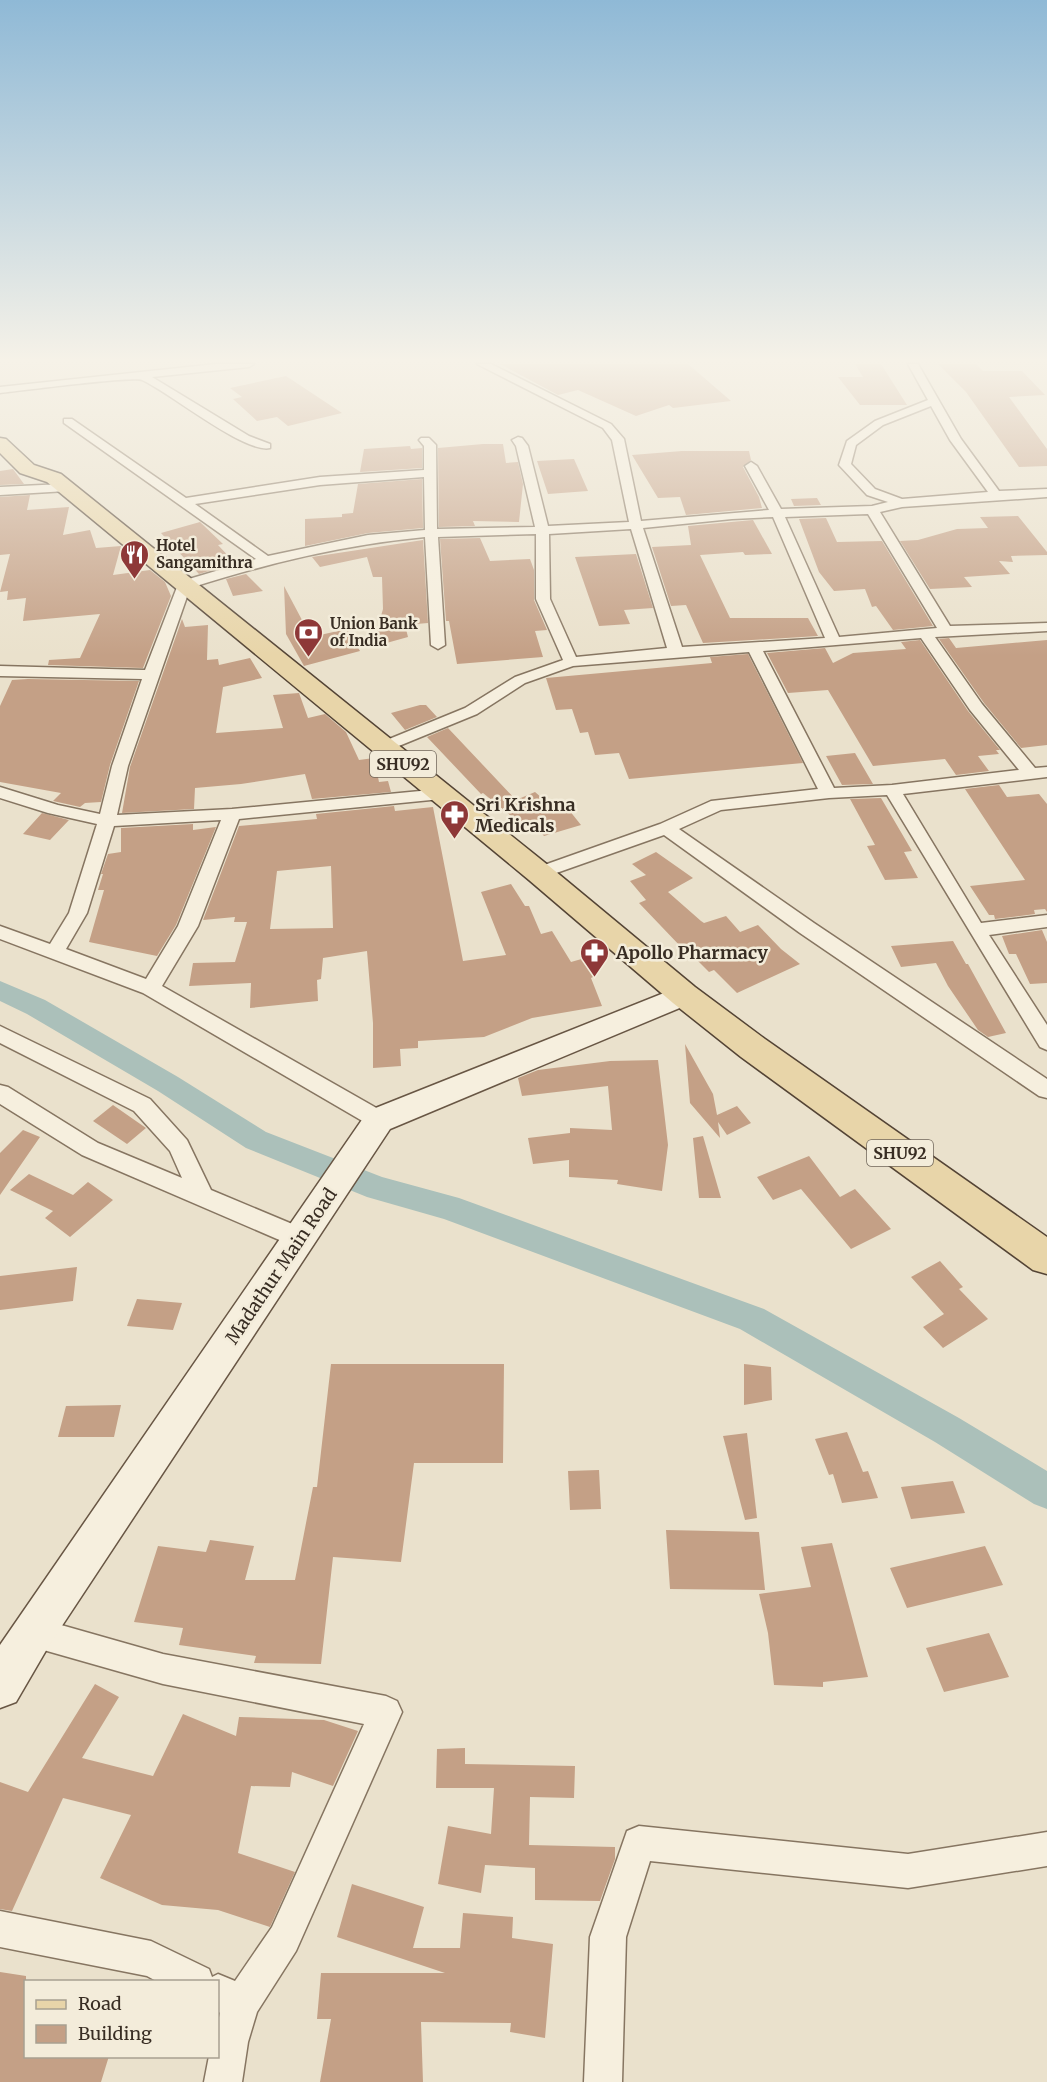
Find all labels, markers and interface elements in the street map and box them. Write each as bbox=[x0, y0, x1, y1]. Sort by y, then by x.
place label: Hotel Sangamithra bbox=[156, 536, 253, 572]
restaurant icon: Hotel Sangamithra bbox=[119, 538, 151, 580]
place label: Union Bank of India bbox=[330, 614, 418, 650]
bank icon: Union Bank of India bbox=[293, 616, 325, 658]
road number: SHU92 bbox=[370, 751, 436, 777]
place label: Sri Krishna Medicals bbox=[475, 793, 576, 837]
pharmacy icon: Sri Krishna Medicals bbox=[438, 798, 470, 840]
pharmacy icon: Apollo Pharmacy bbox=[579, 936, 611, 978]
place label: Apollo Pharmacy bbox=[615, 941, 768, 964]
road number: SHU92 bbox=[867, 1140, 933, 1166]
street label: Madathur Main Road bbox=[220, 1183, 342, 1348]
legend bbox=[24, 1980, 219, 2058]
text: Road bbox=[78, 1992, 122, 2015]
text: Building bbox=[78, 2022, 152, 2045]

